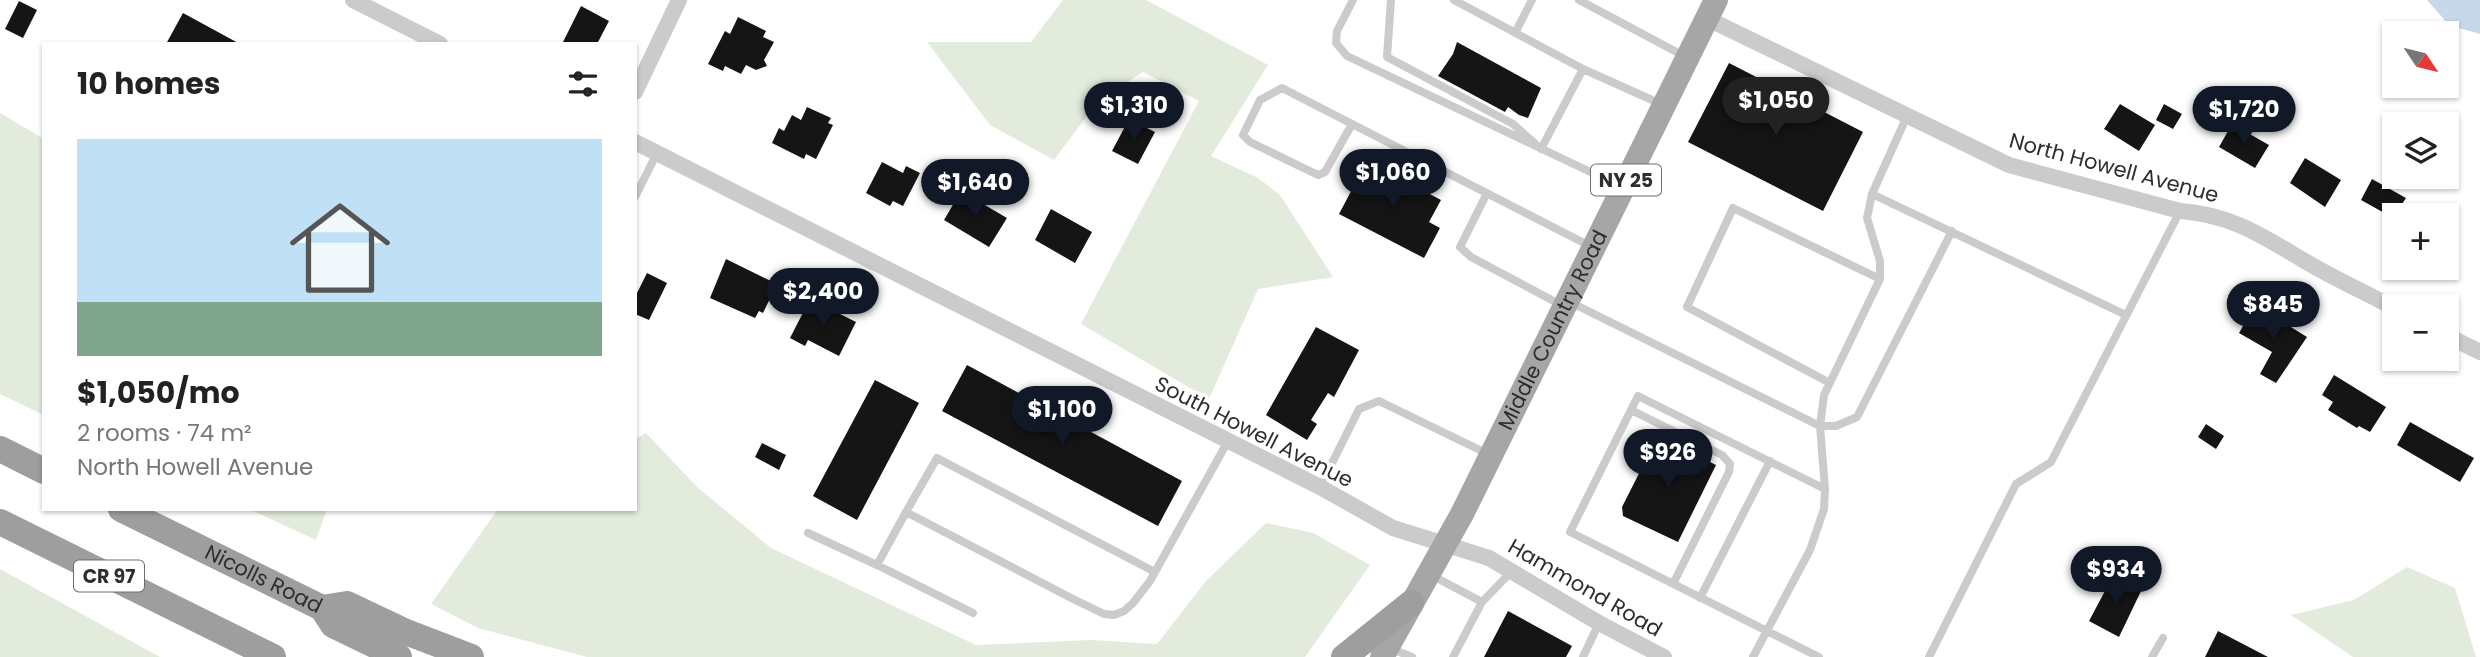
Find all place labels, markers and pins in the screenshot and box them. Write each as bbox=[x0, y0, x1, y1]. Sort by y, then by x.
pin: $1,050 bbox=[1719, 78, 1833, 137]
pin: $1,310 bbox=[1077, 82, 1191, 142]
pin: $1,720 bbox=[2187, 86, 2301, 146]
pin: $1,060 bbox=[1336, 150, 1450, 209]
pin: $1,640 bbox=[918, 160, 1032, 219]
pin: $2,400 bbox=[766, 268, 880, 328]
pin: $845 bbox=[2232, 282, 2314, 341]
pin: $1,100 bbox=[1005, 386, 1119, 446]
pin: $926 bbox=[1627, 430, 1709, 489]
pin: $934 bbox=[2075, 546, 2157, 606]

